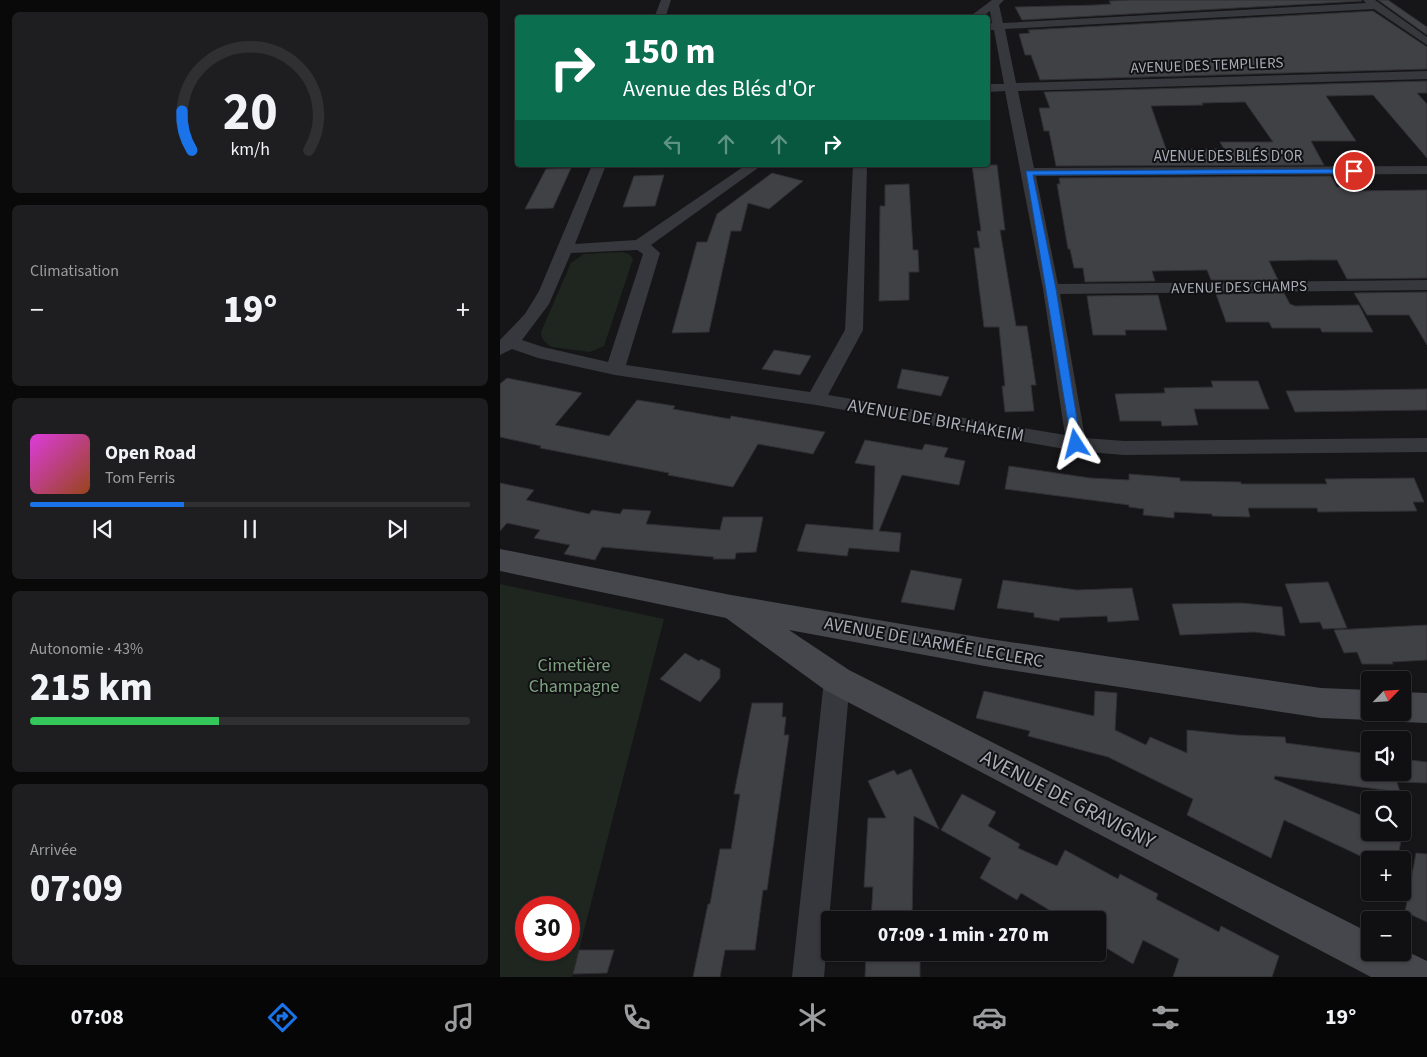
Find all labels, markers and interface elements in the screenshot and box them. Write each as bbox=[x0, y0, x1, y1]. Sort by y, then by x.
text: 150 m bbox=[623, 27, 715, 77]
icon: right bbox=[540, 35, 605, 100]
street label: AVENUE DES TEMPLIERS bbox=[1130, 52, 1284, 79]
text: Avenue des Blés d'Or bbox=[623, 73, 815, 105]
text: 20 bbox=[223, 76, 277, 150]
icon: left bbox=[659, 130, 687, 158]
icon: ahead bbox=[712, 130, 740, 158]
icon: ahead bbox=[765, 130, 793, 158]
icon: right bbox=[818, 130, 846, 158]
text: km/h bbox=[230, 137, 270, 162]
street label: AVENUE DES BLÉS D'OR bbox=[1154, 146, 1303, 167]
pin bbox=[1333, 150, 1375, 192]
icon: arrive bbox=[1340, 157, 1368, 185]
text: Climatisation bbox=[30, 260, 119, 282]
street label: AVENUE DES CHAMPS bbox=[1171, 276, 1307, 299]
text: 19° bbox=[223, 283, 277, 337]
text: − bbox=[30, 290, 44, 330]
text: + bbox=[456, 290, 470, 330]
street label: AVENUE DE BIR-HAKEIM bbox=[846, 393, 1026, 448]
position arrow bbox=[1049, 417, 1101, 469]
text: Open Road bbox=[105, 440, 196, 467]
text: Tom Ferris bbox=[105, 467, 175, 489]
icon: previous bbox=[89, 515, 117, 543]
icon: pause bbox=[236, 515, 264, 543]
icon: next bbox=[383, 515, 411, 543]
street label: AVENUE DE L'ARMÉE LECLERC bbox=[822, 611, 1046, 674]
text: Autonomie · 43% bbox=[30, 638, 143, 660]
park label: Cimetière Champagne bbox=[529, 653, 619, 699]
text: 215 km bbox=[30, 661, 152, 715]
north arrow bbox=[1361, 671, 1411, 721]
map controls bbox=[1361, 671, 1411, 961]
button: sound bbox=[1361, 731, 1411, 781]
street label: AVENUE DE GRAVIGNY bbox=[975, 742, 1161, 856]
button: search bbox=[1361, 791, 1411, 841]
text: Arrivée bbox=[30, 839, 77, 861]
button: + bbox=[1361, 851, 1411, 901]
text: 07:09 bbox=[30, 862, 123, 916]
speed limit sign: 30 bbox=[515, 896, 580, 961]
button: − bbox=[1361, 911, 1411, 961]
text: 07:09 · 1 min · 270 m bbox=[878, 922, 1049, 949]
icon: directions bbox=[265, 1000, 300, 1035]
icon: music bbox=[442, 1000, 477, 1035]
icon: phone bbox=[619, 1000, 654, 1035]
icon: climate bbox=[795, 1000, 830, 1035]
icon: car bbox=[972, 1000, 1007, 1035]
icon: filters bbox=[1148, 1000, 1183, 1035]
text: 07:08 bbox=[71, 1001, 124, 1033]
text: 19° bbox=[1325, 1001, 1356, 1033]

